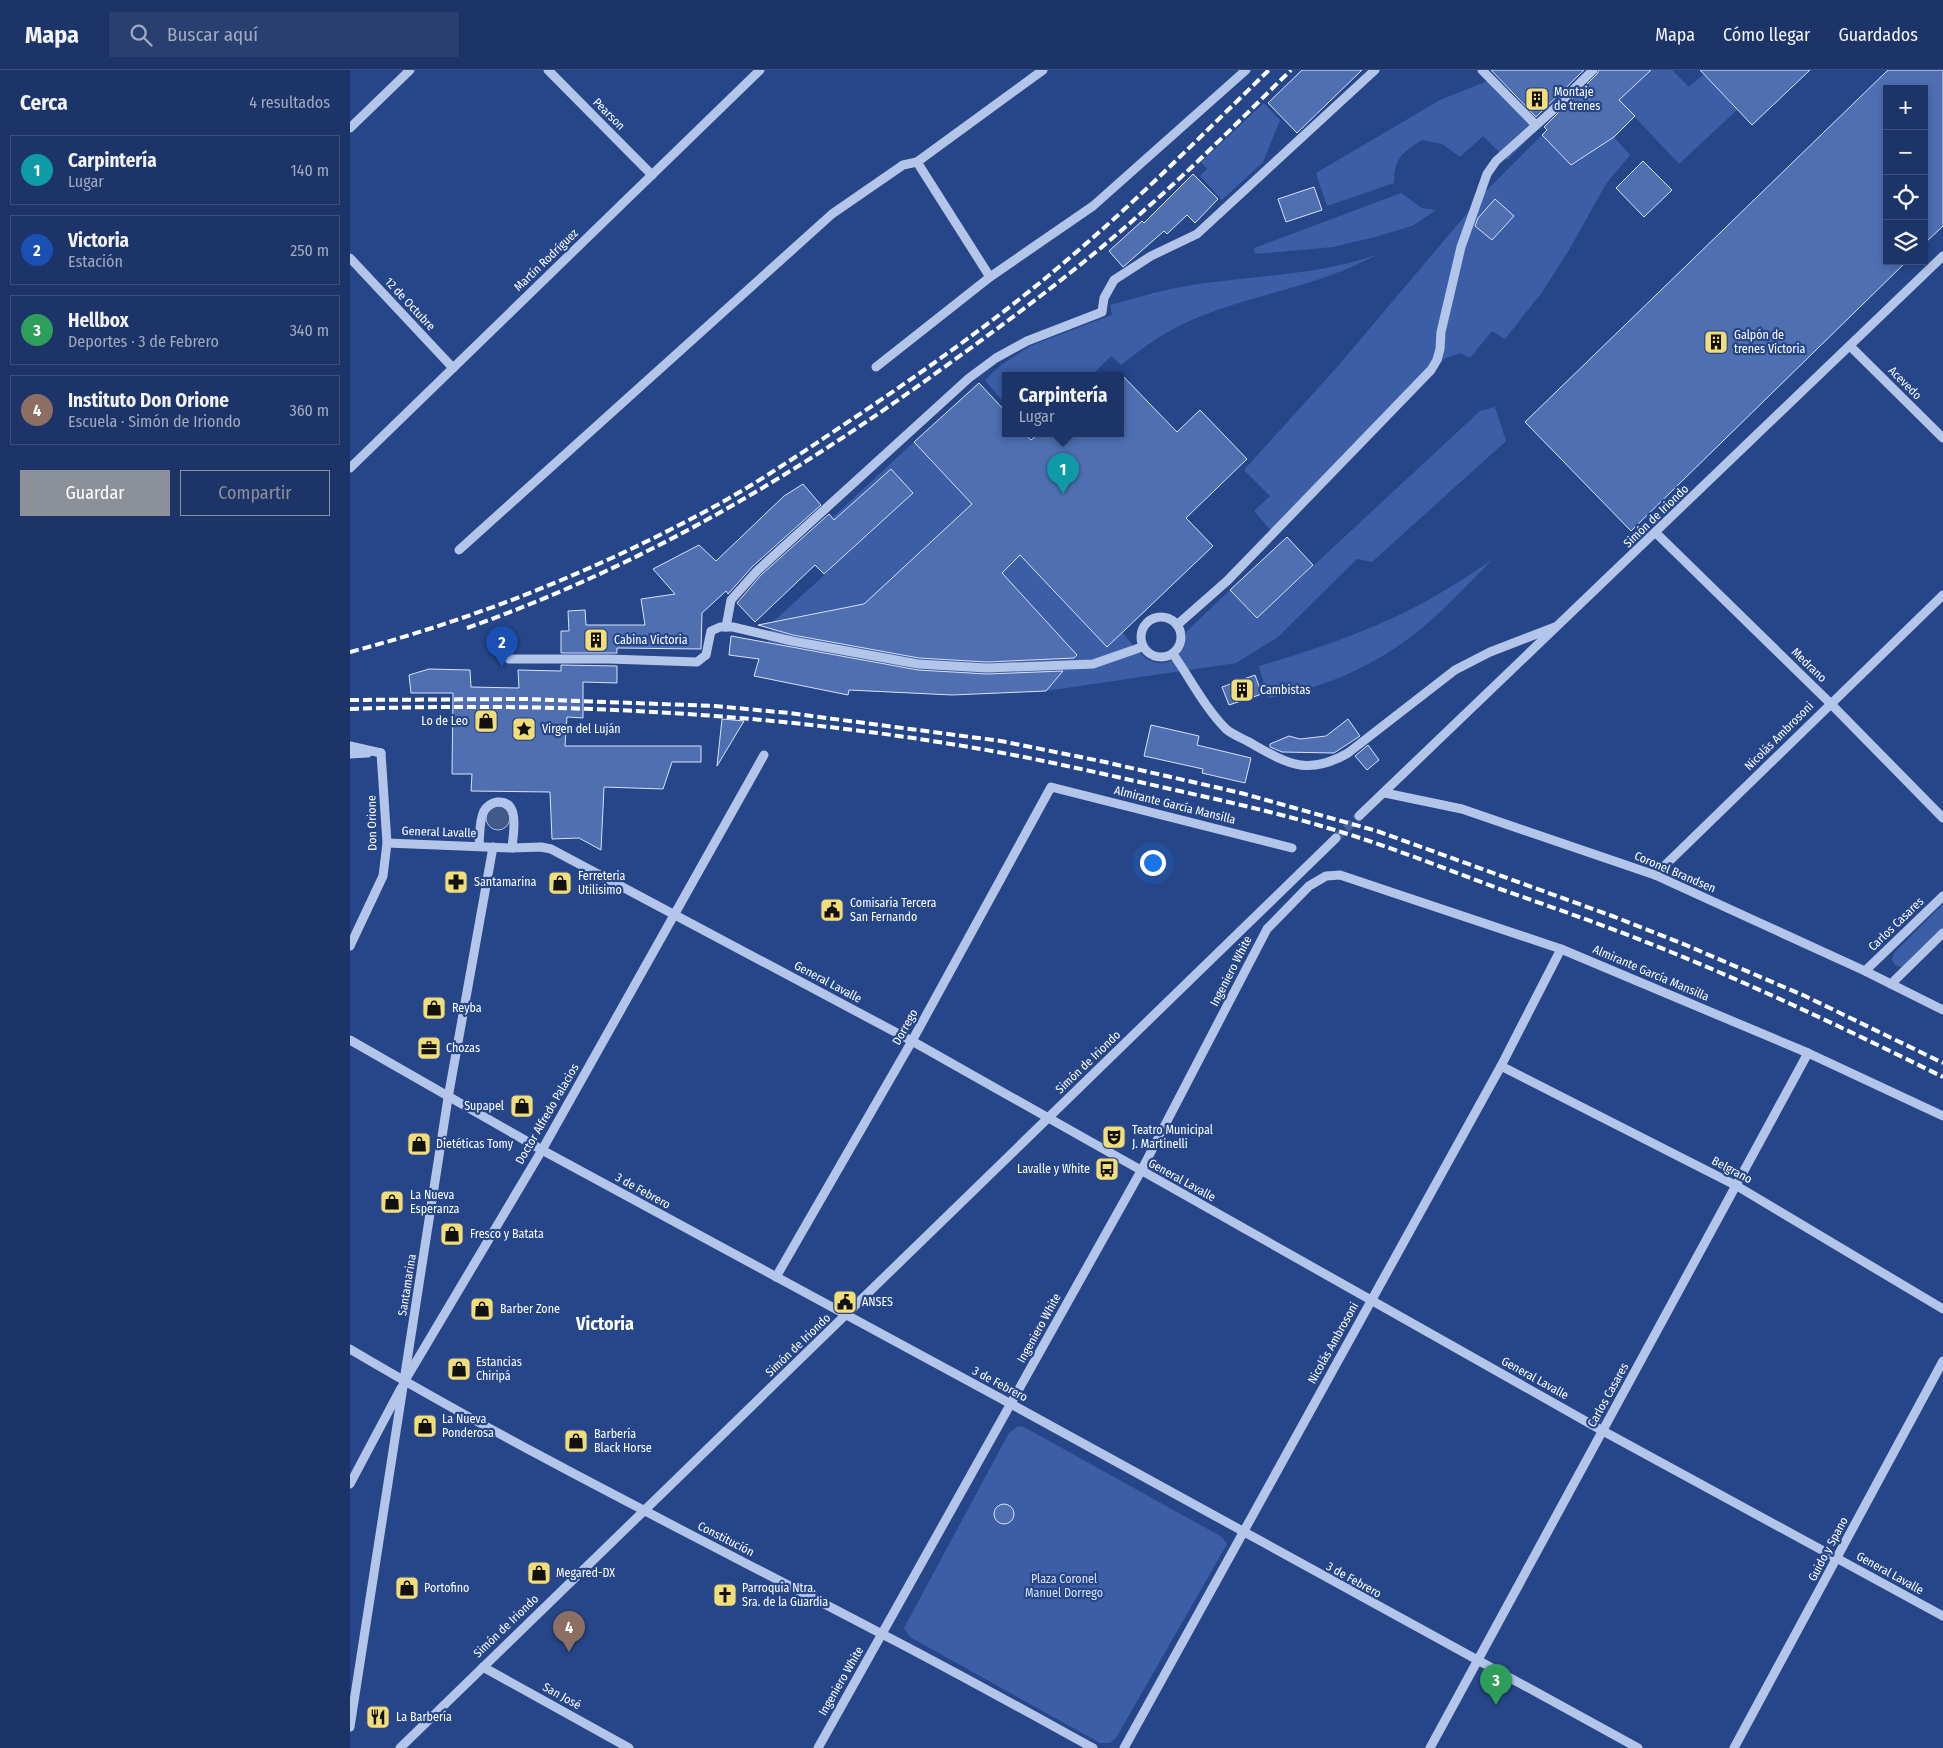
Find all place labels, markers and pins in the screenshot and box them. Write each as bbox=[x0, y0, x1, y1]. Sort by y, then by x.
place label: Montaje de trenes bbox=[1554, 85, 1600, 113]
building icon: Montaje de trenes bbox=[1524, 86, 1550, 112]
place label: Galpón de trenes Victoria bbox=[1734, 328, 1805, 356]
building icon: Galpón de trenes Victoria bbox=[1703, 329, 1729, 355]
pin: 1 bbox=[1047, 453, 1079, 494]
pin: 2 bbox=[486, 626, 518, 667]
building icon: Cabina Victoria bbox=[583, 627, 609, 653]
place label: Cabina Victoria bbox=[614, 633, 688, 647]
building icon: Cambistas bbox=[1229, 677, 1255, 703]
place label: Cambistas bbox=[1260, 683, 1310, 697]
shop icon: Lo de Leo bbox=[473, 708, 499, 734]
place label: Lo de Leo bbox=[421, 714, 468, 728]
place icon: Virgen del Luján bbox=[511, 716, 537, 742]
place label: Virgen del Luján bbox=[542, 722, 621, 736]
pharmacy icon: Santamarina bbox=[443, 869, 469, 895]
place label: Ferreteria Utilisimo bbox=[578, 869, 626, 897]
shop icon: Ferreteria Utilisimo bbox=[547, 870, 573, 896]
place label: Santamarina bbox=[474, 875, 537, 889]
place label: Comisaría Tercera San Fernando bbox=[850, 896, 937, 924]
public building icon: Comisaría Tercera San Fernando bbox=[819, 897, 845, 923]
shop icon: Reyba bbox=[421, 995, 447, 1021]
place label: Reyba bbox=[452, 1001, 482, 1015]
office icon: Chozas bbox=[416, 1035, 442, 1061]
place label: Chozas bbox=[446, 1041, 480, 1055]
shop icon: Supapel bbox=[509, 1093, 535, 1119]
place label: Supapel bbox=[464, 1099, 504, 1113]
place label: Teatro Municipal J. Martinelli bbox=[1132, 1123, 1213, 1151]
theatre icon: Teatro Municipal J. Martinelli bbox=[1101, 1124, 1127, 1150]
shop icon: Dietéticas Tomy bbox=[406, 1131, 432, 1157]
place label: Dietéticas Tomy bbox=[436, 1137, 514, 1151]
bus stop icon: Lavalle y White bbox=[1094, 1156, 1120, 1182]
place label: Lavalle y White bbox=[1017, 1162, 1090, 1176]
place label: La Nueva Esperanza bbox=[410, 1188, 460, 1216]
shop icon: La Nueva Esperanza bbox=[379, 1189, 405, 1215]
shop icon: Fresco y Batata bbox=[439, 1221, 465, 1247]
place label: Fresco y Batata bbox=[470, 1227, 544, 1241]
public building icon: ANSES bbox=[832, 1289, 858, 1315]
place label: ANSES bbox=[862, 1295, 893, 1309]
shop icon: Barber Zone bbox=[469, 1296, 495, 1322]
place label: Barber Zone bbox=[500, 1302, 560, 1316]
place label: Estancias Chiripá bbox=[476, 1355, 522, 1383]
shop icon: Estancias Chiripá bbox=[446, 1356, 472, 1382]
place label: La Nueva Ponderosa bbox=[442, 1412, 494, 1440]
shop icon: La Nueva Ponderosa bbox=[412, 1413, 438, 1439]
place label: Barbería Black Horse bbox=[594, 1427, 652, 1455]
shop icon: Barbería Black Horse bbox=[563, 1428, 589, 1454]
shop icon: Megared-DX bbox=[526, 1560, 552, 1586]
place label: Megared-DX bbox=[556, 1566, 615, 1580]
shop icon: Portofino bbox=[394, 1575, 420, 1601]
place label: Portofino bbox=[424, 1581, 469, 1595]
place label: Parroquia Ntra. Sra. de la Guardia bbox=[742, 1581, 828, 1609]
church icon: Parroquia Ntra. Sra. de la Guardia bbox=[712, 1582, 738, 1608]
pin: 4 bbox=[553, 1611, 585, 1652]
pin: 3 bbox=[1480, 1664, 1512, 1705]
restaurant icon: La Barbería bbox=[365, 1704, 391, 1730]
place label: La Barbería bbox=[396, 1710, 452, 1724]

